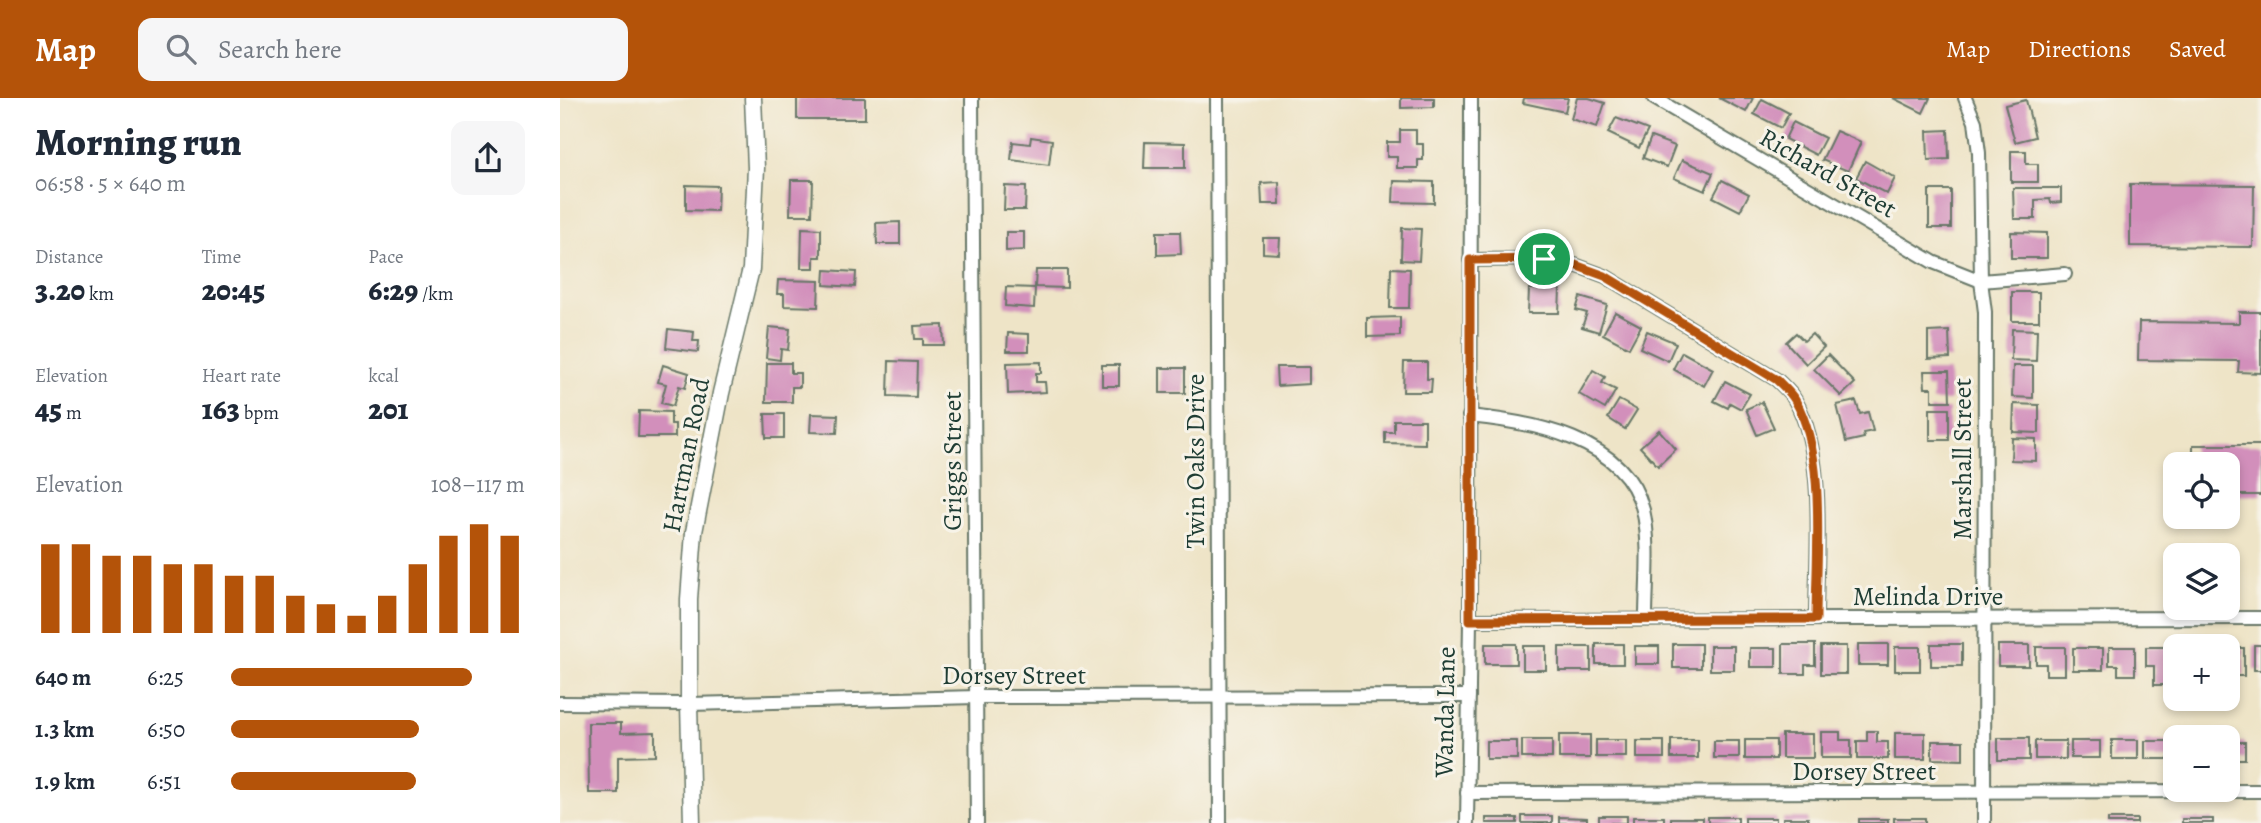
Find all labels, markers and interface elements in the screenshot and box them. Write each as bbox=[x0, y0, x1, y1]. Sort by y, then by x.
search box bbox=[138, 18, 628, 81]
text: Map bbox=[35, 27, 96, 72]
icon: search bbox=[162, 30, 200, 68]
text: Search here bbox=[218, 32, 342, 67]
text: Map bbox=[1946, 33, 1990, 65]
text: Directions bbox=[2028, 33, 2131, 65]
text: Saved bbox=[2169, 33, 2226, 65]
text: Morning run bbox=[35, 116, 242, 168]
street label: Richard Street bbox=[1753, 120, 1903, 227]
button: share bbox=[451, 121, 525, 195]
text: 06:58 · 5 × 640 m bbox=[35, 168, 186, 199]
pin bbox=[1514, 229, 1574, 289]
icon: arrive bbox=[1525, 240, 1563, 278]
text: Distance bbox=[35, 244, 103, 270]
text: Time bbox=[202, 244, 241, 270]
text: Pace bbox=[368, 244, 404, 270]
text: 3.20 bbox=[35, 270, 85, 310]
text: 20:45 bbox=[202, 270, 265, 310]
text: 6:29 bbox=[368, 270, 418, 310]
text: km bbox=[85, 281, 114, 307]
text: /km bbox=[418, 281, 454, 307]
text: Elevation bbox=[35, 363, 108, 389]
text: Heart rate bbox=[202, 363, 281, 389]
text: kcal bbox=[368, 363, 399, 389]
street label: Twin Oaks Drive bbox=[1178, 374, 1213, 548]
street label: Hartman Road bbox=[654, 375, 718, 535]
street label: Marshall Street bbox=[1945, 378, 1980, 540]
text: 45 bbox=[35, 389, 62, 429]
text: 163 bbox=[202, 389, 240, 429]
text: 201 bbox=[368, 389, 409, 429]
street label: Griggs Street bbox=[935, 391, 970, 531]
text: m bbox=[62, 400, 82, 426]
text: bpm bbox=[240, 400, 279, 426]
map controls bbox=[2163, 452, 2240, 802]
button: locate bbox=[2163, 452, 2240, 529]
text: Elevation bbox=[35, 469, 123, 500]
text: 108–117 m bbox=[431, 469, 525, 500]
button: layers bbox=[2163, 543, 2240, 620]
street label: Melinda Drive bbox=[1853, 579, 2003, 614]
button: + bbox=[2163, 634, 2240, 711]
street label: Wanda Lane bbox=[1426, 646, 1464, 779]
street label: Dorsey Street bbox=[942, 658, 1086, 693]
text: 640 m bbox=[35, 662, 91, 693]
text: 6:25 bbox=[147, 662, 184, 693]
text: 1.3 km bbox=[35, 714, 95, 745]
text: 6:50 bbox=[147, 714, 185, 745]
button: − bbox=[2163, 725, 2240, 802]
street label: Dorsey Street bbox=[1792, 754, 1936, 789]
text: 1.9 km bbox=[35, 766, 95, 797]
text: 6:51 bbox=[147, 766, 181, 797]

